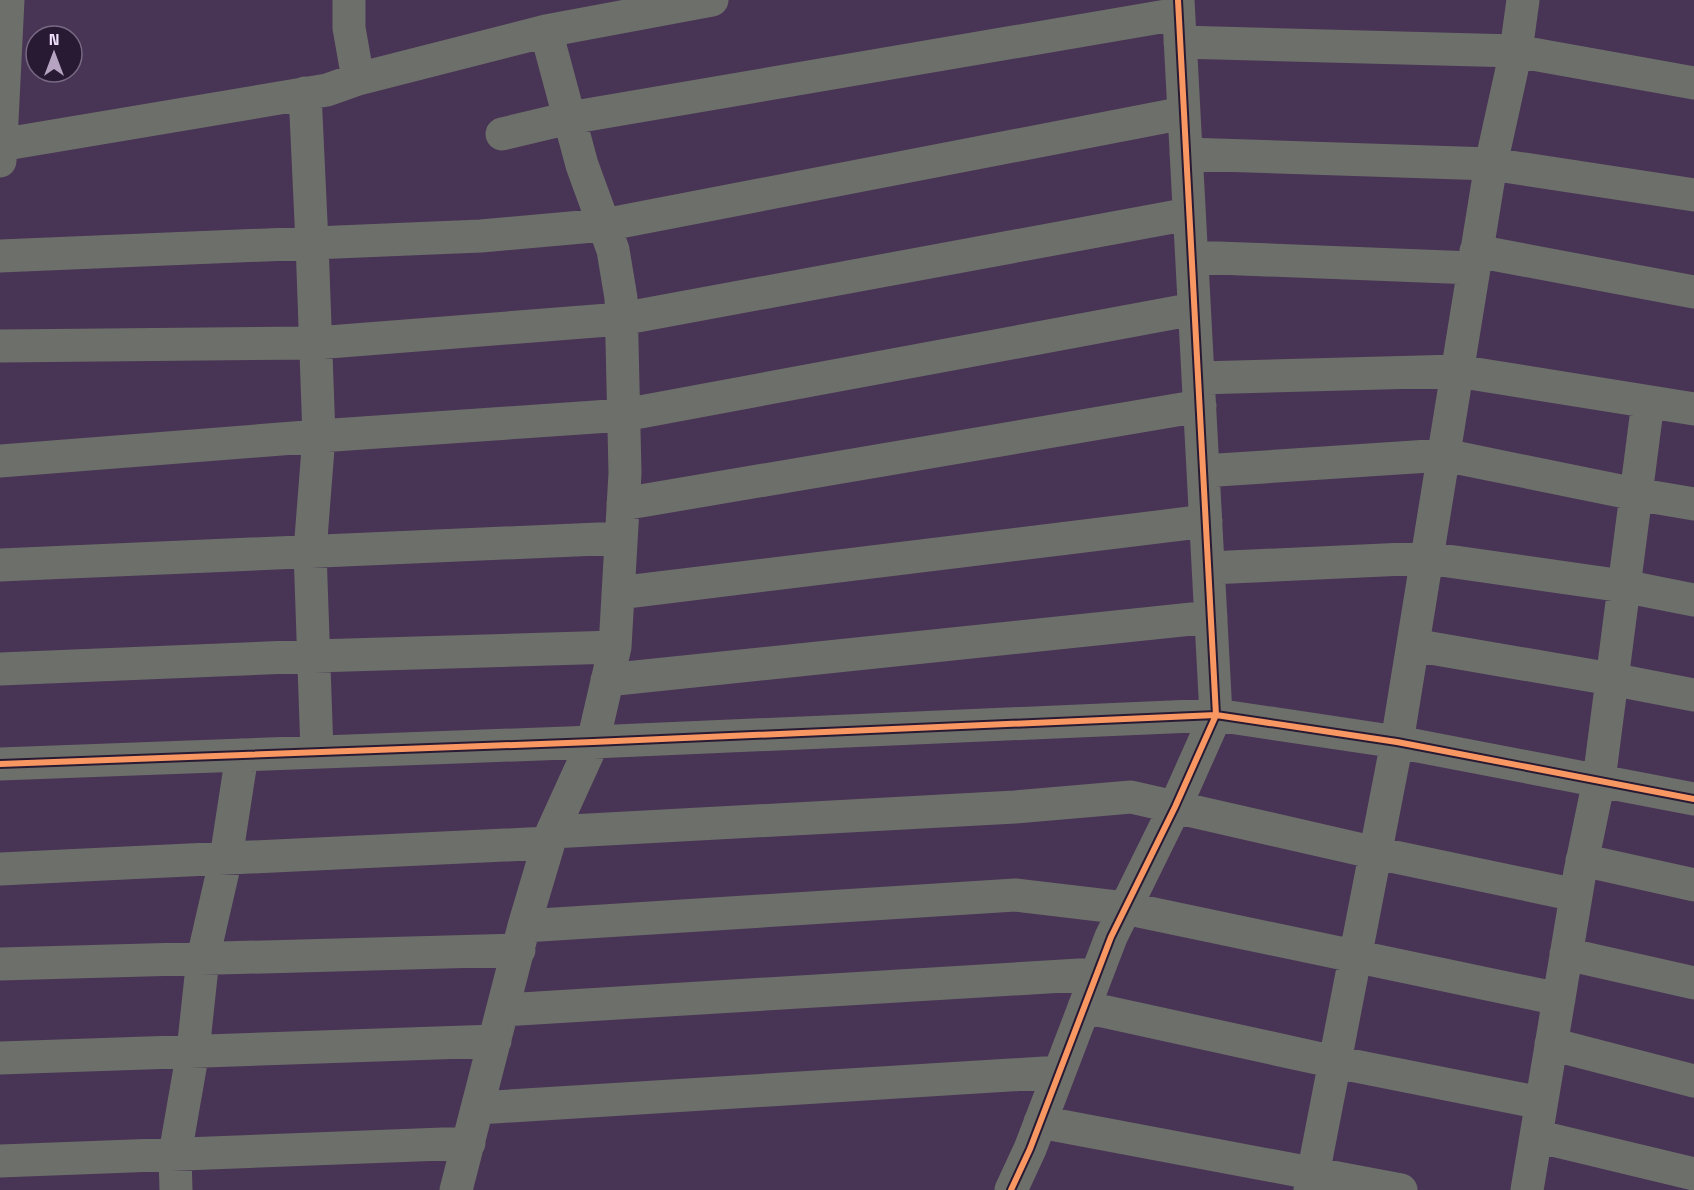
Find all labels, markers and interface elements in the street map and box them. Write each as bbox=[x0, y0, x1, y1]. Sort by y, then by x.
north arrow bbox=[24, 24, 84, 84]
text: N bbox=[49, 29, 59, 50]

